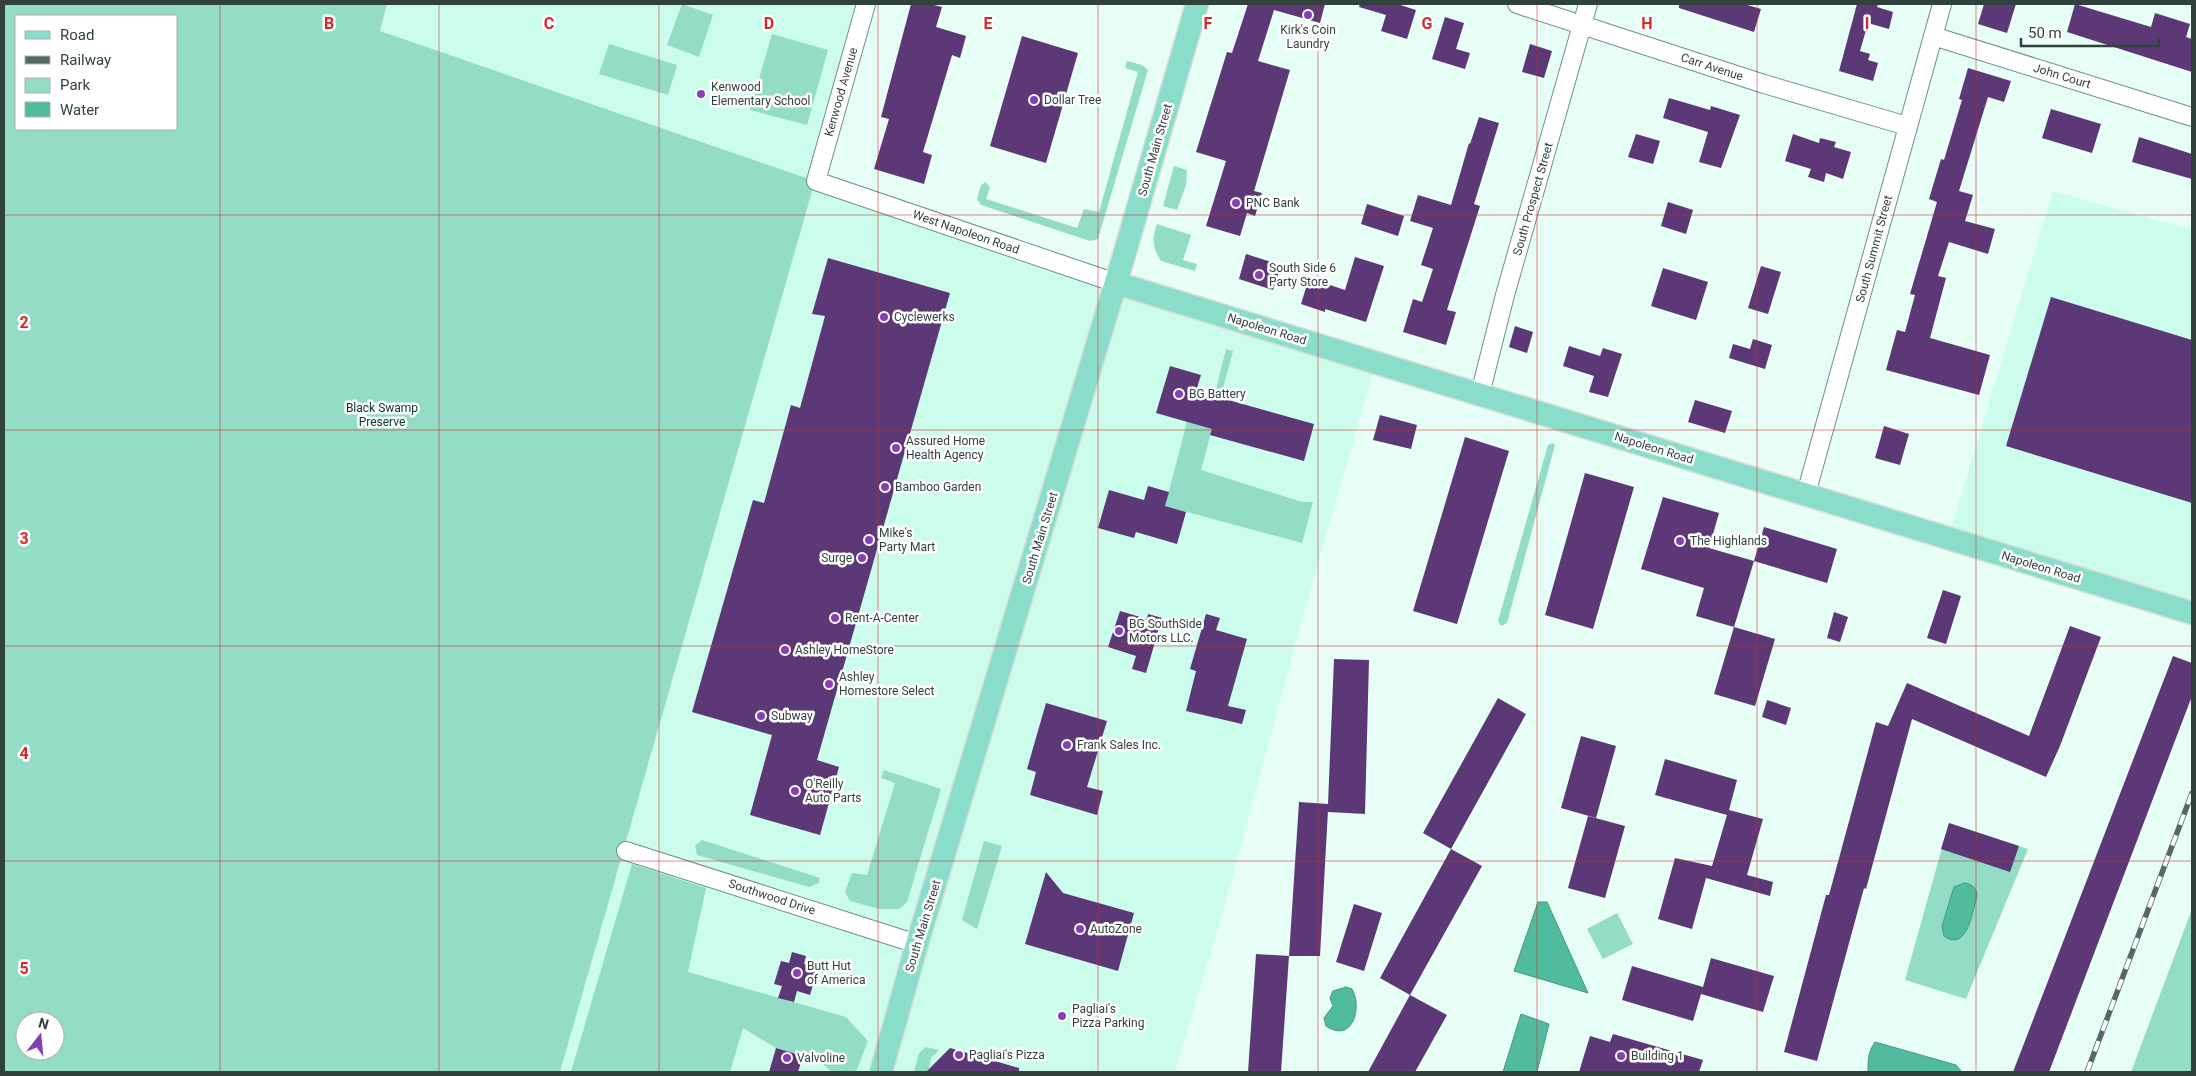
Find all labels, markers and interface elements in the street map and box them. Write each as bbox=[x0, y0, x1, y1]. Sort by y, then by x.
marker: Kirk's Coin Laundry bbox=[1302, 9, 1314, 21]
text: B bbox=[324, 14, 334, 33]
text: C bbox=[544, 14, 554, 33]
text: D bbox=[764, 14, 774, 33]
text: E bbox=[984, 14, 993, 33]
text: F bbox=[1204, 14, 1213, 33]
text: G bbox=[1422, 14, 1433, 33]
text: H bbox=[1641, 14, 1653, 33]
text: I bbox=[1865, 14, 1869, 33]
legend bbox=[15, 15, 178, 130]
scale bar bbox=[2021, 15, 2158, 47]
place label: Kirk's Coin Laundry bbox=[1280, 23, 1336, 51]
text: 50 m bbox=[2028, 24, 2062, 42]
text: Road bbox=[60, 26, 94, 44]
street label: Kenwood Avenue bbox=[822, 46, 860, 138]
street label: Carr Avenue bbox=[1679, 50, 1745, 84]
text: Railway bbox=[60, 51, 111, 69]
street label: John Court bbox=[2032, 61, 2092, 91]
text: Park bbox=[60, 76, 91, 94]
place label: Kenwood Elementary School bbox=[711, 80, 811, 108]
marker: Kenwood Elementary School bbox=[695, 88, 707, 100]
place label: Dollar Tree bbox=[1044, 93, 1101, 107]
marker: Dollar Tree bbox=[1028, 94, 1040, 106]
text: Water bbox=[60, 101, 99, 119]
street label: South Main Street bbox=[1135, 102, 1175, 198]
street label: South Prospect Street bbox=[1510, 141, 1556, 257]
street label: South Summit Street bbox=[1853, 194, 1895, 304]
place label: PNC Bank bbox=[1246, 196, 1301, 210]
marker: PNC Bank bbox=[1230, 197, 1242, 209]
street label: West Napoleon Road bbox=[911, 207, 1021, 257]
place label: South Side 6 Party Store bbox=[1269, 261, 1336, 289]
marker: South Side 6 Party Store bbox=[1253, 269, 1265, 281]
place label: Cyclewerks bbox=[894, 310, 955, 324]
street label: Napoleon Road bbox=[1226, 310, 1308, 348]
marker: Cyclewerks bbox=[878, 311, 890, 323]
text: 2 bbox=[19, 313, 29, 332]
place label: BG Battery bbox=[1189, 387, 1246, 401]
marker: BG Battery bbox=[1173, 388, 1185, 400]
park label: Black Swamp Preserve bbox=[346, 401, 418, 429]
street label: Napoleon Road bbox=[1613, 429, 1695, 467]
place label: Assured Home Health Agency bbox=[906, 434, 985, 462]
marker: Assured Home Health Agency bbox=[890, 442, 902, 454]
place label: Bamboo Garden bbox=[895, 480, 981, 494]
marker: Bamboo Garden bbox=[879, 481, 891, 493]
street label: South Main Street bbox=[1019, 490, 1061, 586]
place label: Mike's Party Mart bbox=[879, 526, 935, 554]
text: 3 bbox=[19, 529, 29, 548]
marker: Mike's Party Mart bbox=[863, 534, 875, 546]
place label: The Highlands bbox=[1690, 534, 1767, 548]
marker: The Highlands bbox=[1674, 535, 1686, 547]
street label: Napoleon Road bbox=[2000, 548, 2082, 586]
place label: Surge bbox=[821, 551, 852, 565]
marker: Surge bbox=[856, 552, 868, 564]
place label: Rent-A-Center bbox=[845, 611, 919, 625]
marker: Rent-A-Center bbox=[829, 612, 841, 624]
place label: BG SouthSide Motors LLC. bbox=[1129, 617, 1202, 645]
marker: BG SouthSide Motors LLC. bbox=[1113, 625, 1125, 637]
place label: Ashley HomeStore bbox=[795, 643, 894, 657]
marker: Ashley HomeStore bbox=[779, 644, 791, 656]
place label: Ashley Homestore Select bbox=[839, 670, 934, 698]
marker: Ashley Homestore Select bbox=[823, 678, 835, 690]
place label: Subway bbox=[771, 709, 813, 723]
marker: Subway bbox=[755, 710, 767, 722]
place label: Frank Sales Inc. bbox=[1077, 738, 1161, 752]
marker: Frank Sales Inc. bbox=[1061, 739, 1073, 751]
text: 4 bbox=[19, 744, 29, 763]
place label: O'Reilly Auto Parts bbox=[805, 777, 862, 805]
marker: O'Reilly Auto Parts bbox=[789, 785, 801, 797]
street label: Southwood Drive bbox=[727, 876, 817, 918]
street label: South Main Street bbox=[902, 878, 944, 974]
place label: AutoZone bbox=[1090, 922, 1142, 936]
marker: AutoZone bbox=[1074, 923, 1086, 935]
text: 5 bbox=[19, 959, 29, 978]
place label: Butt Hut of America bbox=[807, 959, 866, 987]
marker: Butt Hut of America bbox=[791, 967, 803, 979]
place label: Pagliai's Pizza Parking bbox=[1072, 1002, 1144, 1030]
marker: Pagliai's Pizza Parking bbox=[1056, 1010, 1068, 1022]
north arrow bbox=[15, 1011, 65, 1061]
text: N bbox=[37, 1014, 51, 1033]
place label: Pagliai's Pizza bbox=[969, 1048, 1045, 1062]
marker: Pagliai's Pizza bbox=[953, 1049, 965, 1061]
place label: Building 1 bbox=[1631, 1049, 1684, 1063]
marker: Building 1 bbox=[1615, 1050, 1627, 1062]
place label: Valvoline bbox=[797, 1051, 845, 1065]
marker: Valvoline bbox=[781, 1052, 793, 1064]

